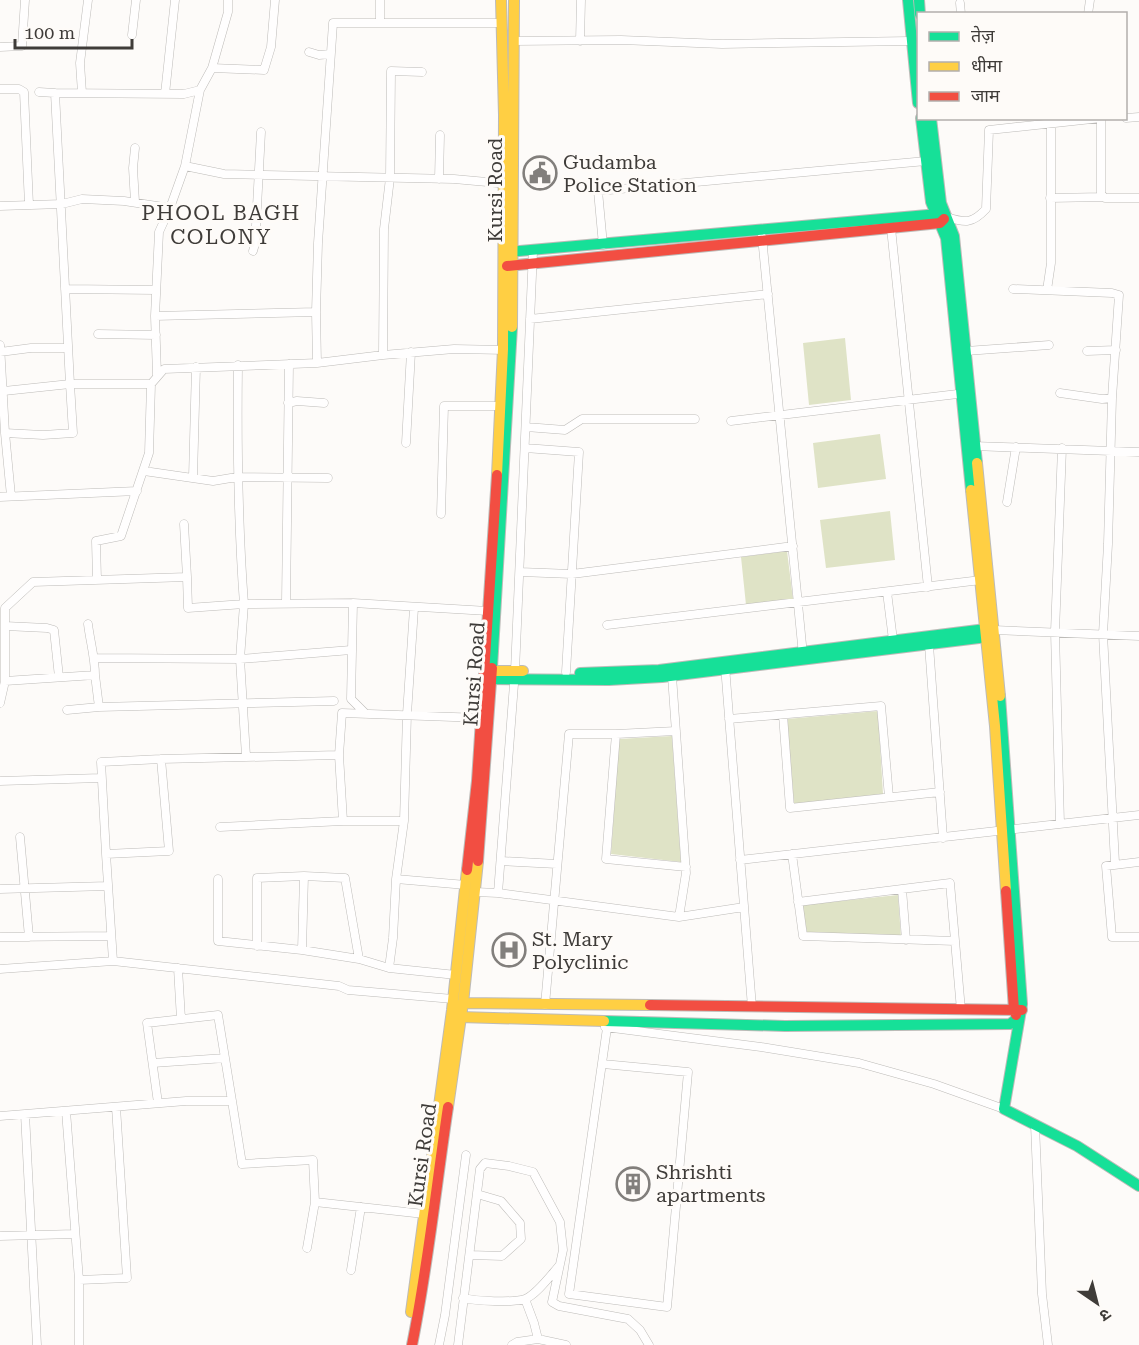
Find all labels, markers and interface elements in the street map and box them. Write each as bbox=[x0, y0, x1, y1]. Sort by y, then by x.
scale bar bbox=[15, 12, 132, 50]
legend bbox=[917, 12, 1127, 120]
text: 100 m bbox=[24, 22, 75, 43]
text: तेज़ bbox=[971, 25, 995, 46]
text: धीमा bbox=[971, 55, 1002, 76]
text: जाम bbox=[971, 85, 1001, 106]
street label: Kursi Road bbox=[483, 137, 507, 242]
place label: Gudamba Police Station bbox=[563, 150, 697, 197]
public building icon: Gudamba Police Station bbox=[522, 155, 558, 191]
district label: PHOOL BAGH COLONY bbox=[141, 201, 301, 249]
street label: Kursi Road bbox=[458, 621, 490, 727]
place label: St. Mary Polyclinic bbox=[532, 927, 629, 974]
hospital icon: St. Mary Polyclinic bbox=[491, 932, 527, 968]
street label: Kursi Road bbox=[403, 1101, 441, 1209]
place label: Shrishti apartments bbox=[656, 1160, 766, 1207]
building icon: Shrishti apartments bbox=[615, 1166, 651, 1202]
north arrow bbox=[1067, 1273, 1127, 1333]
text: उ bbox=[1096, 1304, 1115, 1326]

